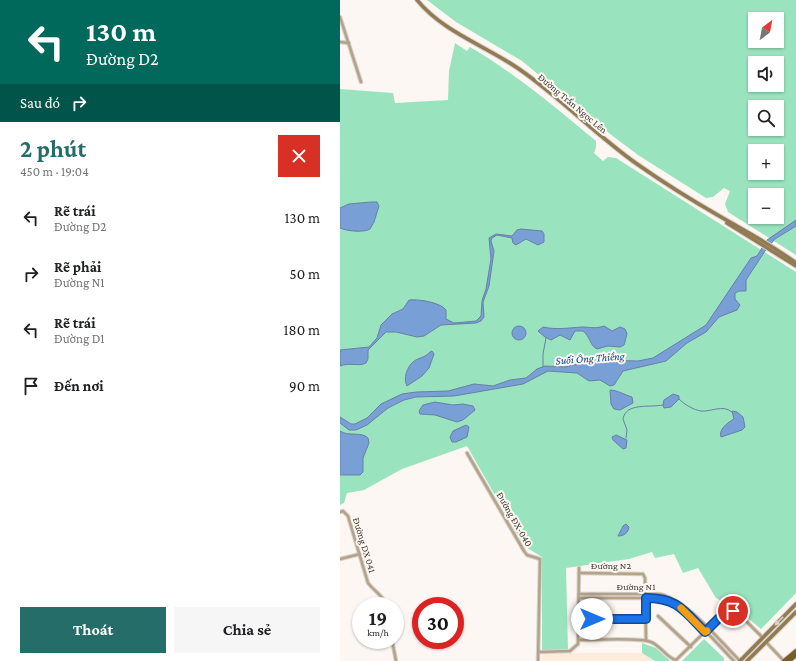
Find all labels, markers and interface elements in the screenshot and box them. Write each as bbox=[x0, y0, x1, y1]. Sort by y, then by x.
north arrow bbox=[748, 12, 784, 48]
map controls bbox=[748, 12, 784, 224]
icon: left bbox=[20, 16, 72, 68]
text: 130 m bbox=[86, 16, 156, 47]
text: Đường D2 bbox=[86, 49, 159, 69]
button: sound bbox=[748, 56, 784, 92]
street label: Đường Trần Ngọc Lên bbox=[536, 71, 610, 136]
icon: right bbox=[68, 92, 90, 114]
text: Sau đó bbox=[20, 95, 60, 111]
button: search bbox=[748, 100, 784, 136]
text: 2 phút bbox=[20, 135, 86, 162]
button: close bbox=[278, 135, 320, 177]
button: + bbox=[748, 144, 784, 180]
text: 450 m · 19:04 bbox=[20, 164, 89, 179]
button: − bbox=[748, 188, 784, 224]
text: Rẽ trái bbox=[54, 203, 96, 219]
icon: left bbox=[20, 207, 42, 229]
text: 130 m bbox=[285, 210, 320, 226]
text: Đường D2 bbox=[54, 219, 106, 234]
text: Rẽ phải bbox=[54, 259, 101, 275]
icon: right bbox=[20, 263, 42, 285]
text: 50 m bbox=[290, 266, 320, 282]
text: Đường N1 bbox=[54, 275, 105, 290]
text: Rẽ trái bbox=[54, 315, 96, 331]
icon: left bbox=[20, 319, 42, 341]
text: 180 m bbox=[284, 322, 320, 338]
text: Đường D1 bbox=[54, 331, 105, 346]
water label: Suối Ông Thiềng bbox=[555, 350, 626, 367]
icon: arrive bbox=[20, 375, 42, 397]
text: Đến nơi bbox=[54, 378, 104, 394]
text: 90 m bbox=[289, 378, 320, 394]
street label: Đường ĐX-040 bbox=[495, 490, 535, 549]
street label: Đường DX 041 bbox=[351, 516, 378, 574]
street label: Đường N2 bbox=[591, 560, 631, 571]
street label: Đường N1 bbox=[617, 581, 655, 592]
pin bbox=[716, 594, 750, 628]
speed limit sign: 30 bbox=[412, 597, 464, 649]
position arrow bbox=[571, 598, 613, 640]
icon: arrive bbox=[722, 600, 744, 622]
button: Thoát bbox=[20, 607, 166, 653]
button: Chia sẻ bbox=[174, 607, 320, 653]
text: 19 bbox=[369, 607, 387, 629]
one-way arrow bbox=[774, 616, 784, 626]
text: km/h bbox=[367, 627, 389, 638]

